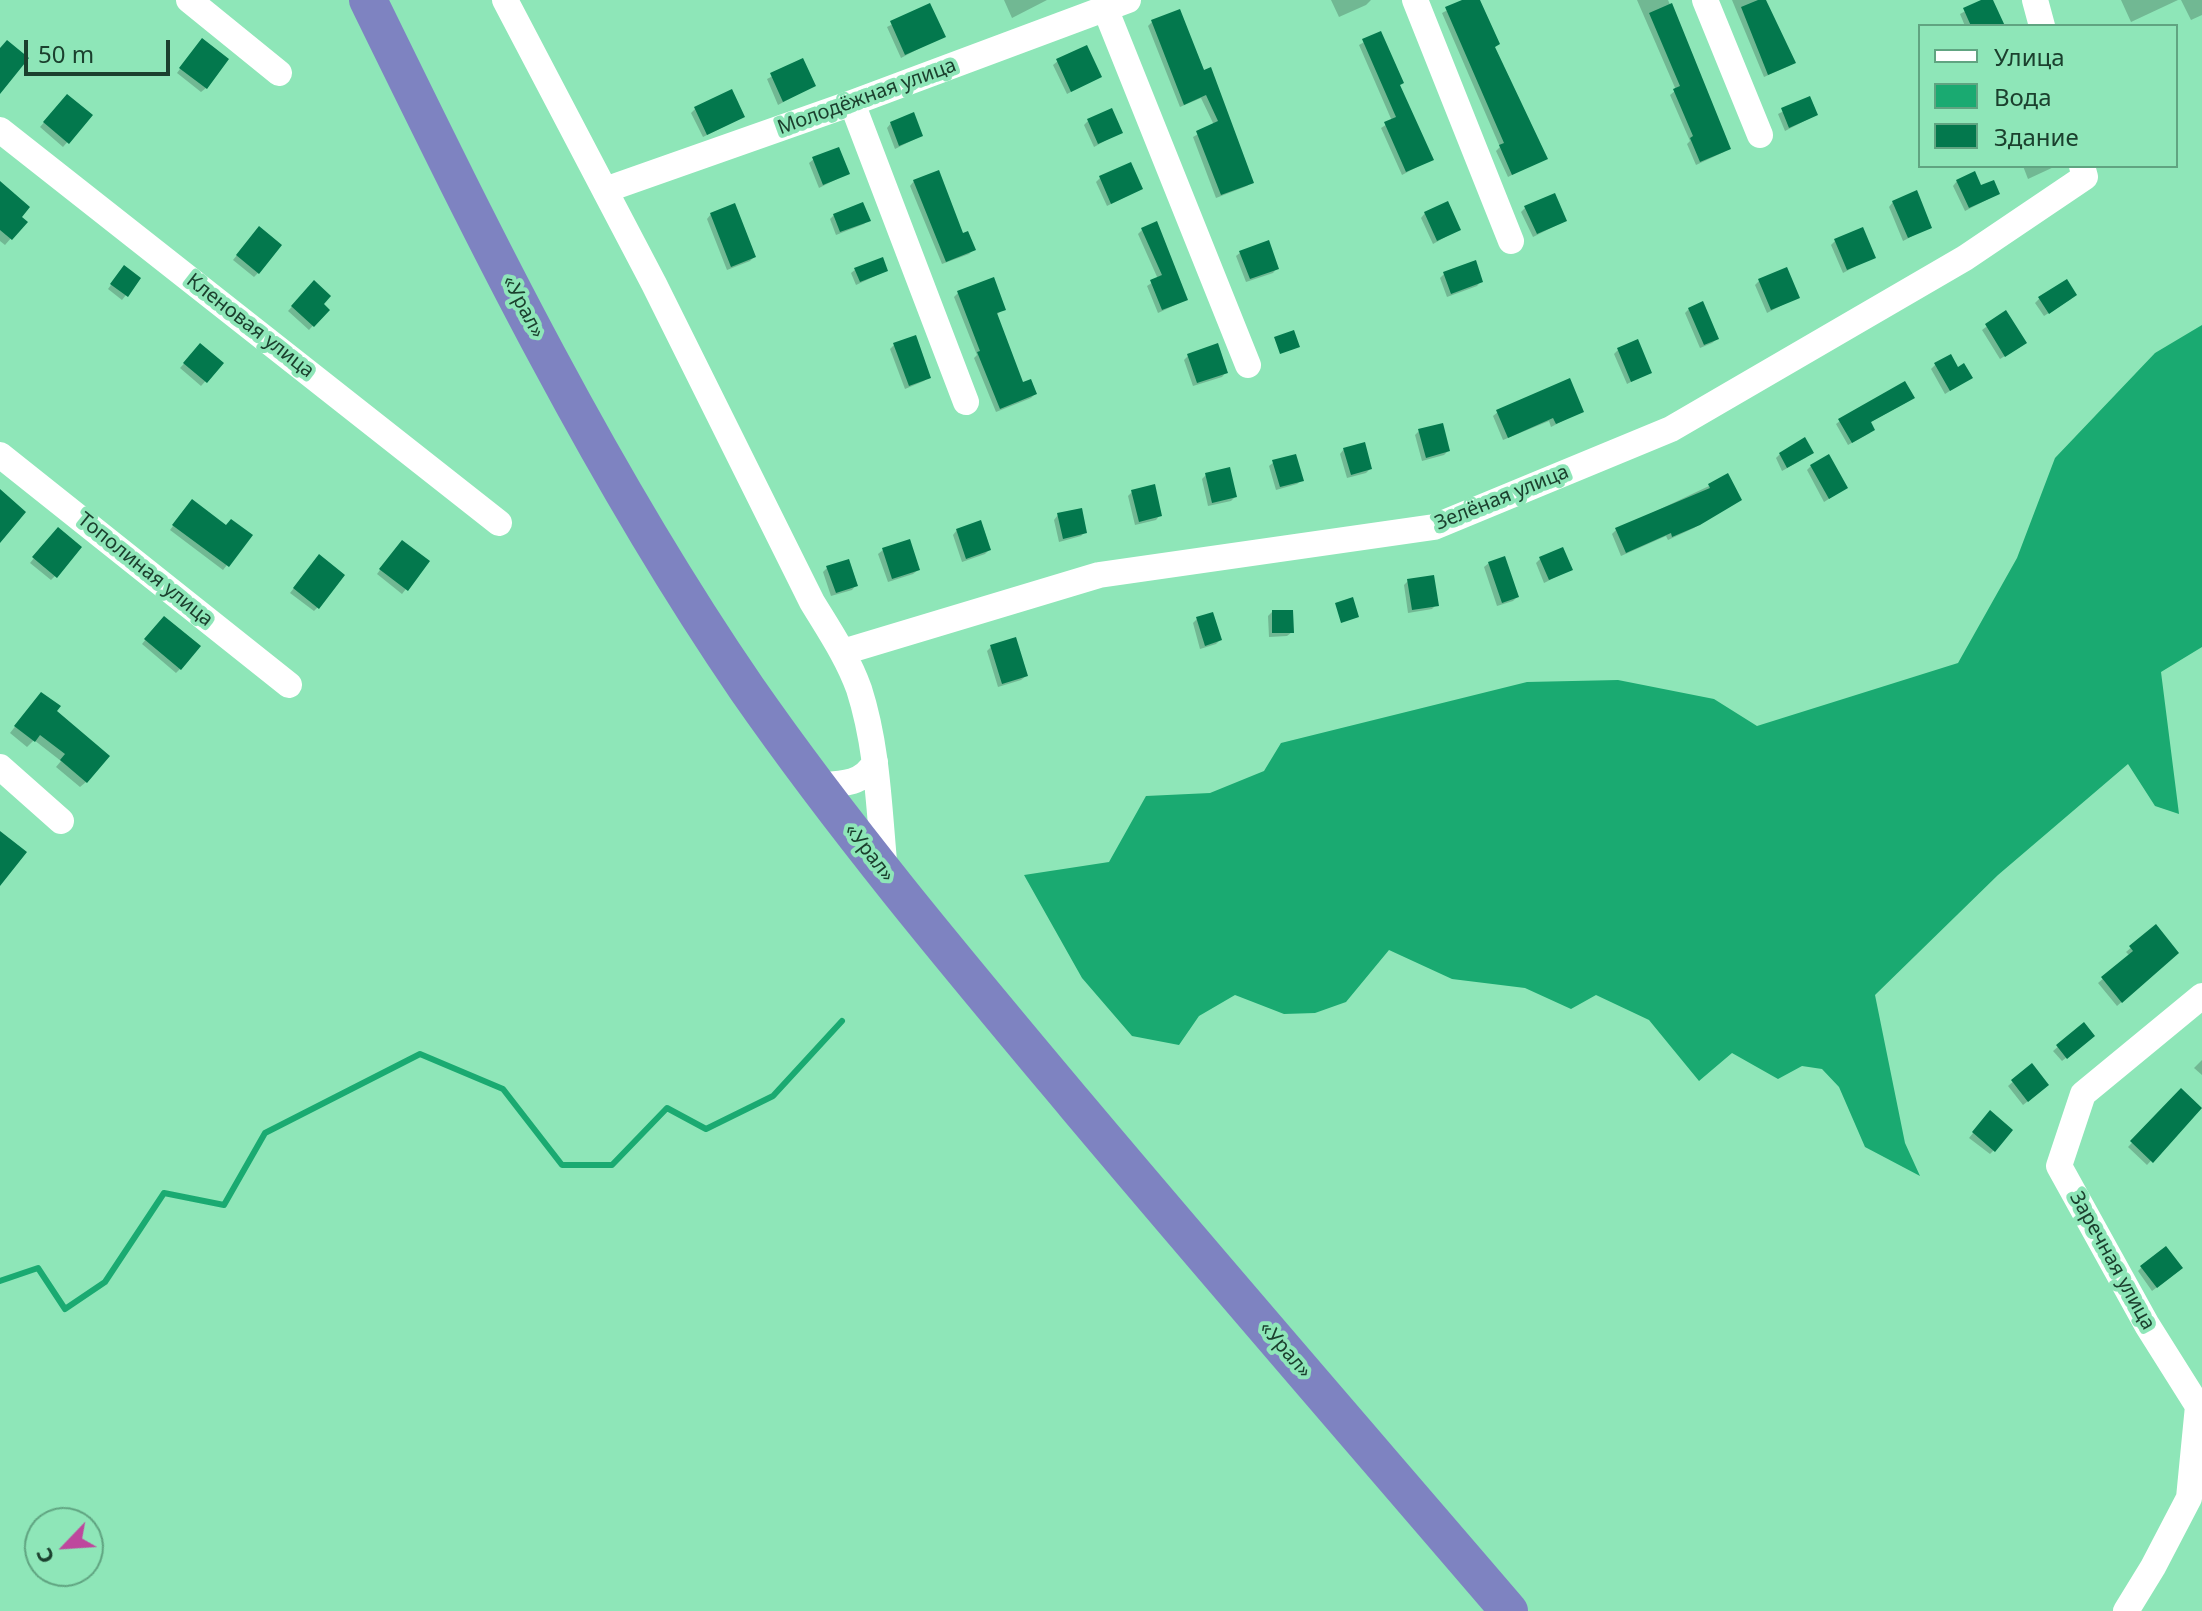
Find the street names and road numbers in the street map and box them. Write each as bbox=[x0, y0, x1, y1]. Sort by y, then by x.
street label: Молодёжная улица bbox=[774, 54, 960, 140]
street label: Кленовая улица bbox=[181, 269, 319, 383]
street label: «Урал» bbox=[497, 272, 549, 342]
street label: Зелёная улица bbox=[1432, 460, 1572, 536]
street label: Тополиная улица bbox=[72, 508, 218, 632]
street label: «Урал» bbox=[839, 819, 899, 887]
street label: Заречная улица bbox=[2064, 1188, 2160, 1334]
street label: «Урал» bbox=[1254, 1317, 1316, 1383]

